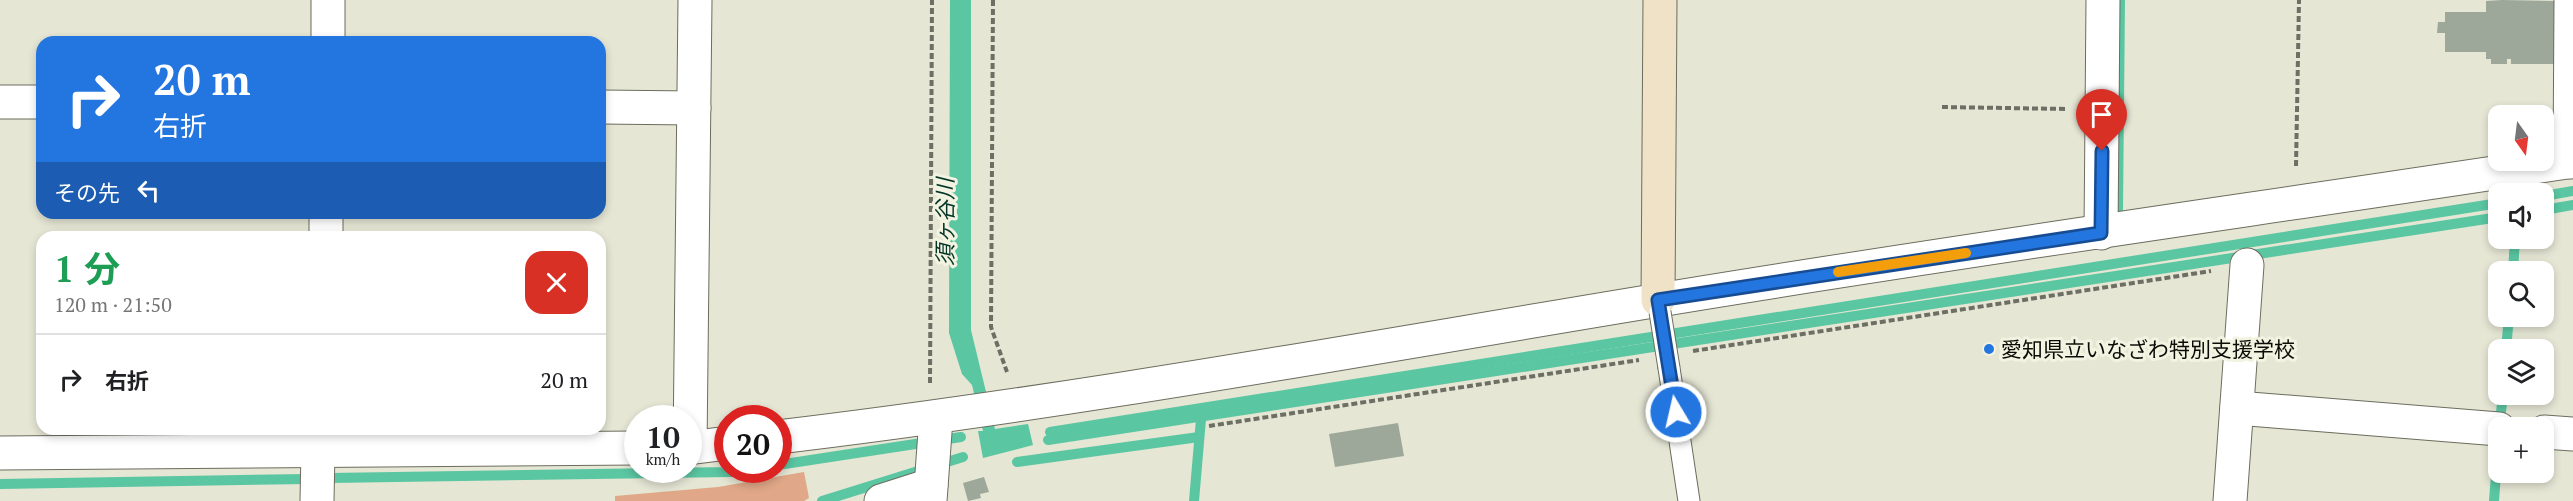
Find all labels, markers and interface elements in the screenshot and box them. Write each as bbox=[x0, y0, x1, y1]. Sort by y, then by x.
text: 20 m bbox=[153, 51, 251, 107]
icon: right bbox=[54, 60, 132, 138]
pin bbox=[2076, 89, 2127, 151]
icon: arrive bbox=[2085, 98, 2118, 131]
north arrow bbox=[2488, 105, 2554, 171]
map controls bbox=[2488, 105, 2554, 483]
text: 右折 bbox=[153, 108, 207, 144]
icon: left bbox=[132, 174, 165, 207]
water label: 須ヶ谷川 bbox=[930, 176, 959, 266]
text: その先 bbox=[54, 178, 120, 207]
button: sound bbox=[2488, 183, 2554, 249]
text: 1 分 bbox=[54, 245, 120, 292]
button: close bbox=[525, 251, 588, 314]
button: search bbox=[2488, 261, 2554, 327]
text: 120 m · 21:50 bbox=[54, 291, 172, 318]
place label: 愛知県立いなざわ特別支援学校 bbox=[2001, 335, 2295, 363]
button: layers bbox=[2488, 339, 2554, 405]
marker: 愛知県立いなざわ特別支援学校 bbox=[1982, 342, 1996, 356]
icon: right bbox=[54, 363, 87, 396]
text: 20 m bbox=[540, 365, 588, 394]
text: 右折 bbox=[105, 366, 149, 395]
position arrow bbox=[1644, 380, 1708, 444]
speed limit sign: 20 bbox=[714, 405, 792, 483]
text: 10 bbox=[646, 417, 680, 457]
button: + bbox=[2488, 417, 2554, 483]
text: km/h bbox=[646, 449, 680, 469]

